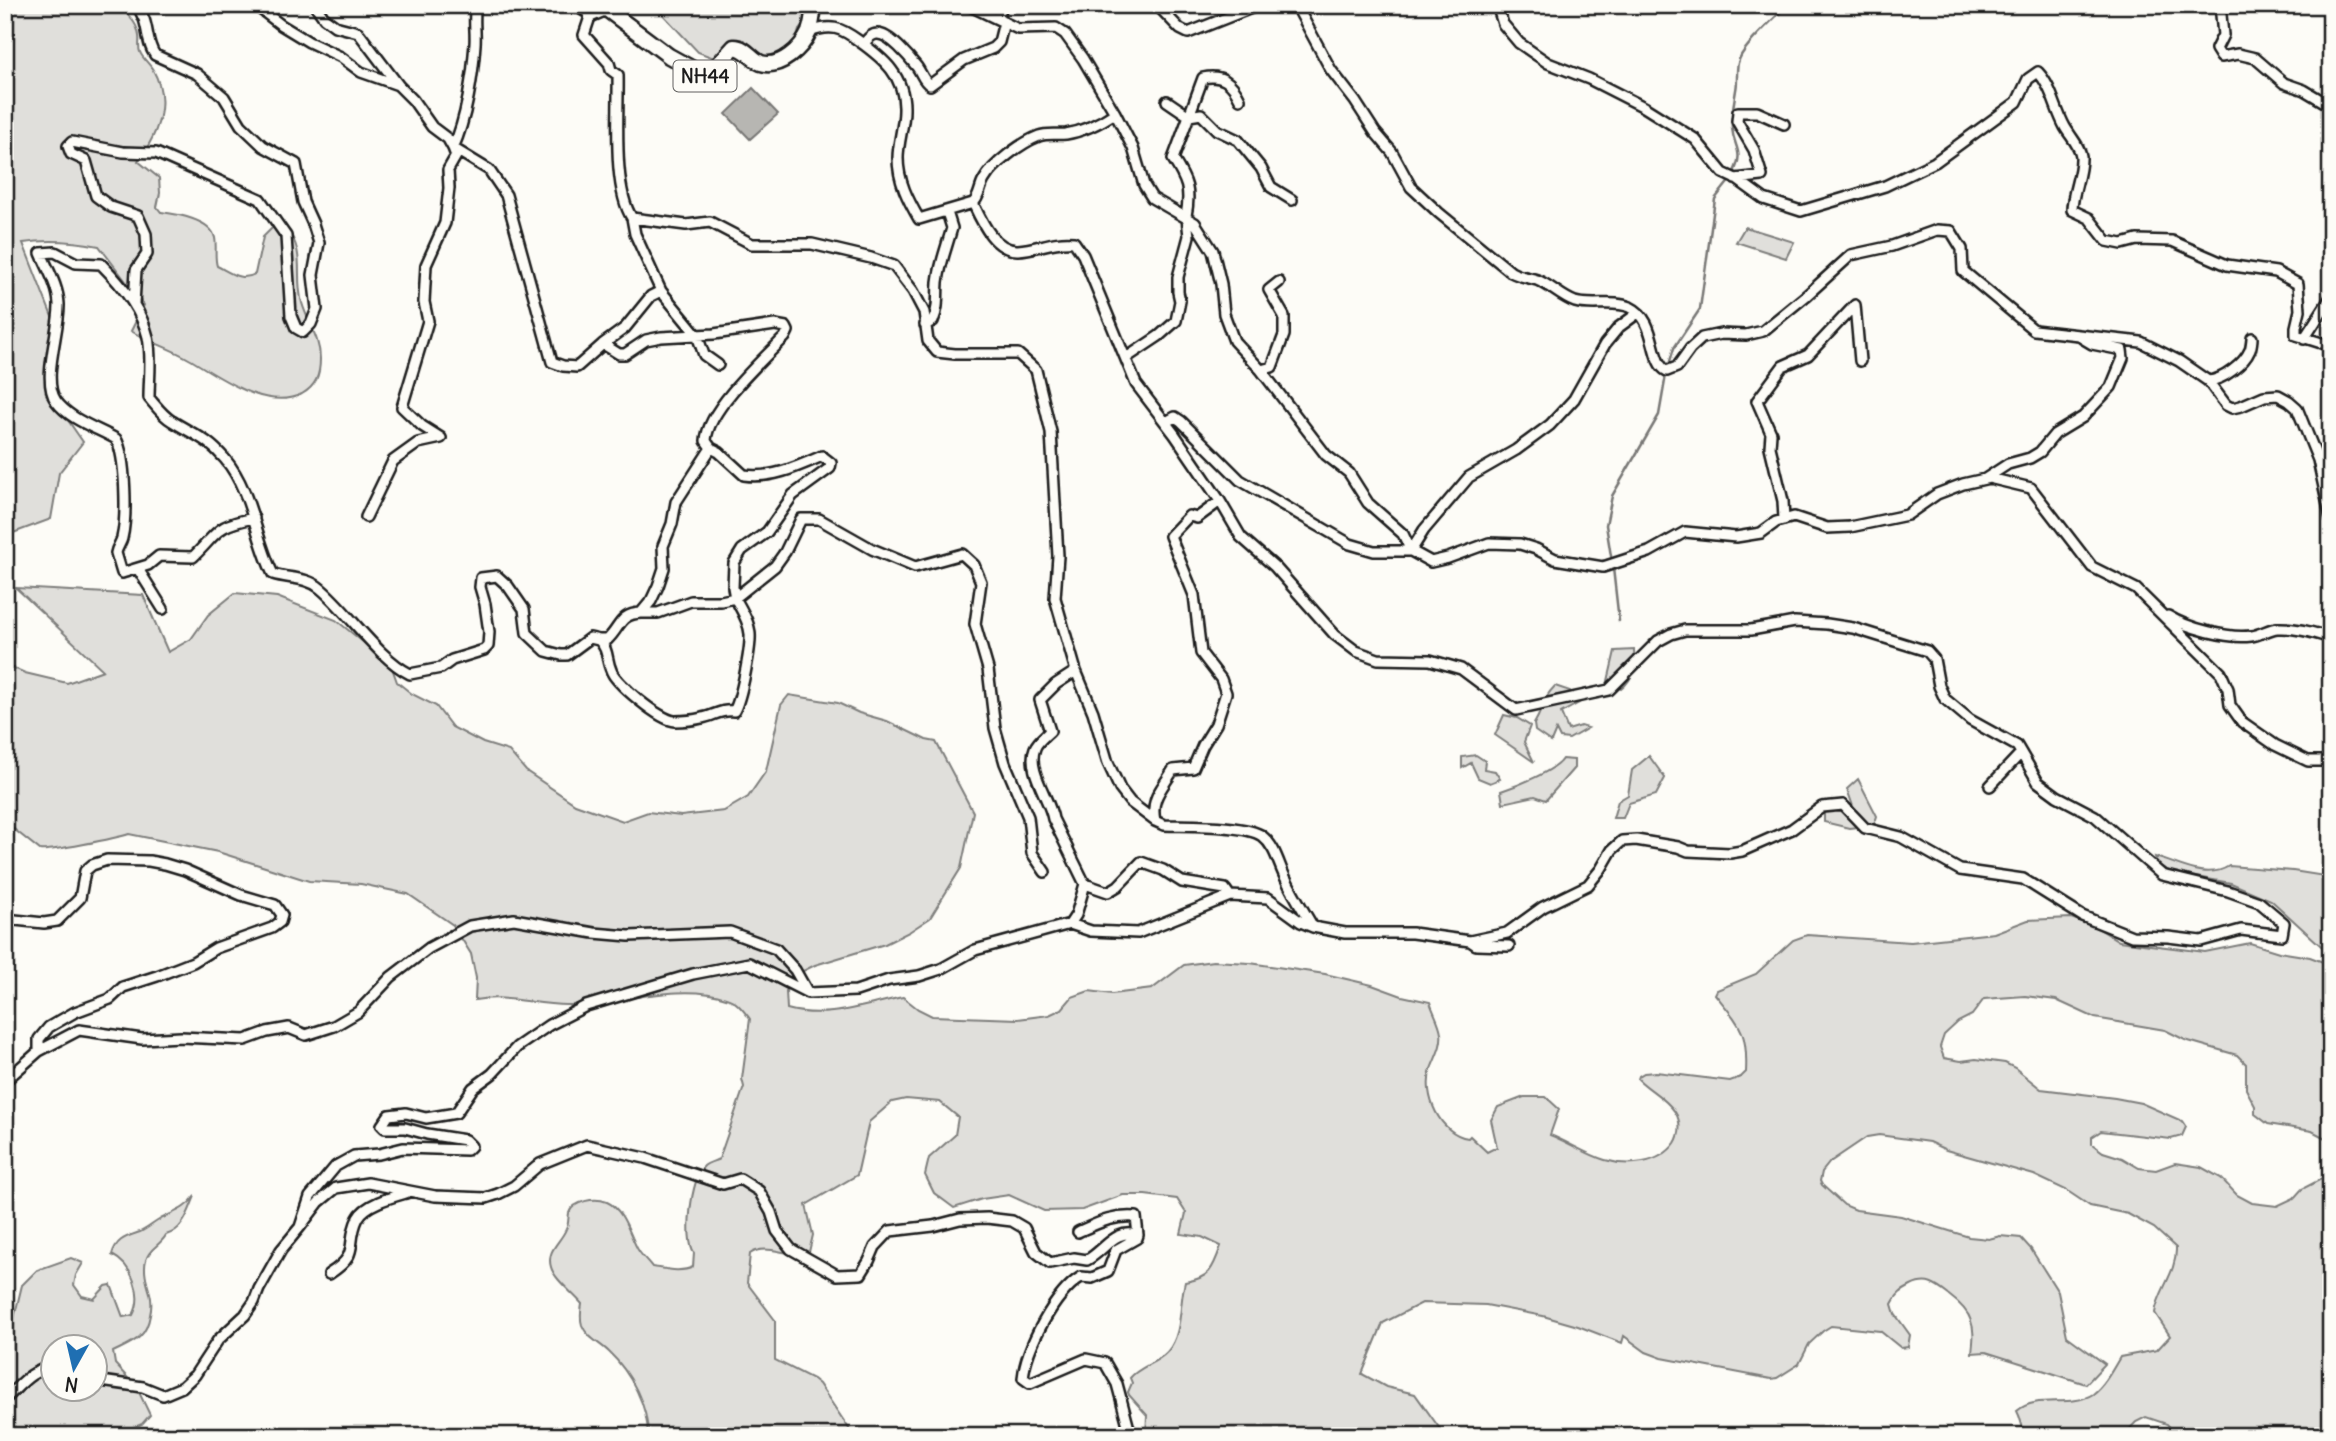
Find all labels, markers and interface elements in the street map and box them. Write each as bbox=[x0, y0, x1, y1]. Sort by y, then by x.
road number: NH44 bbox=[674, 60, 736, 92]
north arrow bbox=[38, 1332, 108, 1402]
text: N bbox=[63, 1372, 80, 1398]

